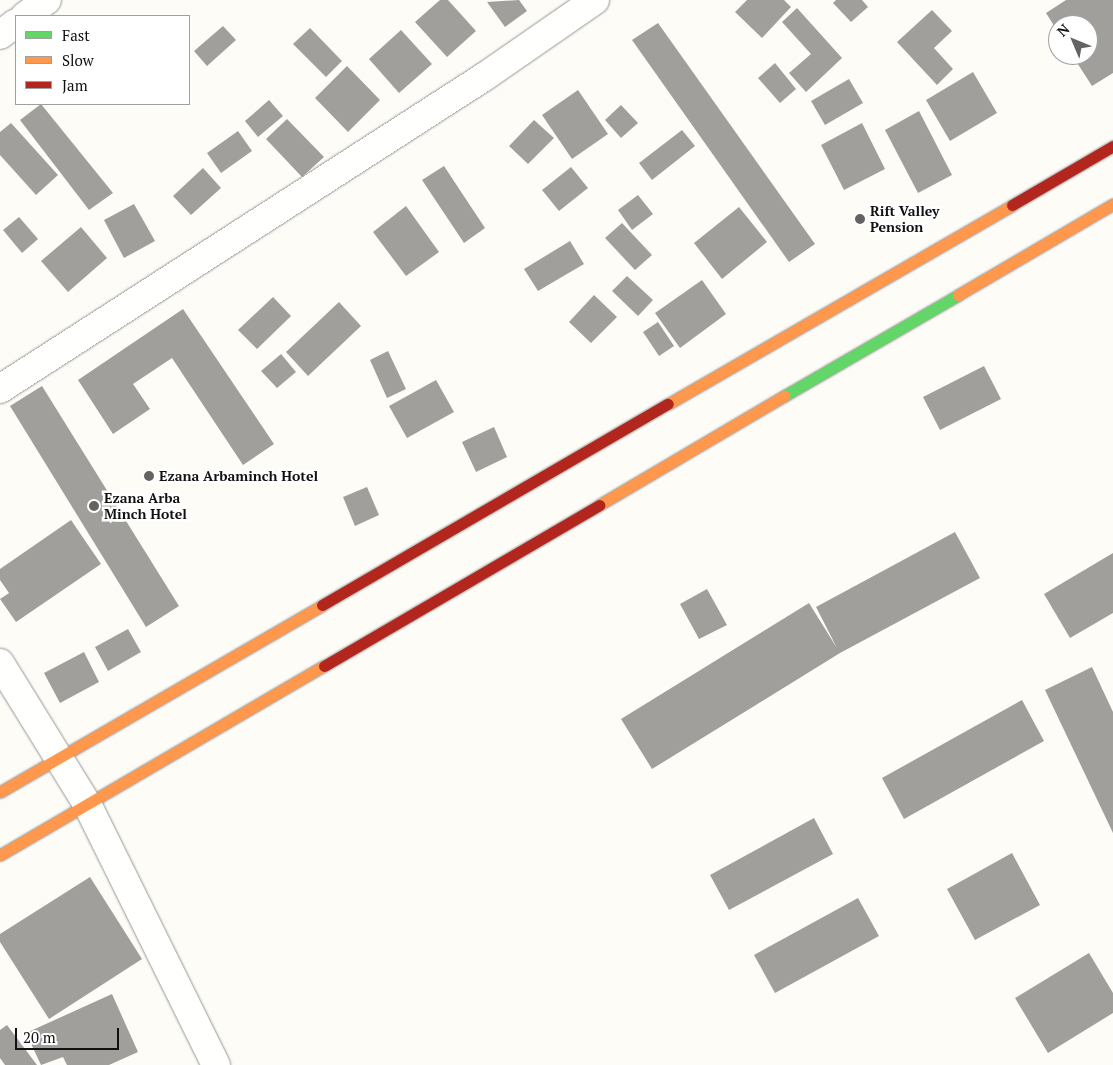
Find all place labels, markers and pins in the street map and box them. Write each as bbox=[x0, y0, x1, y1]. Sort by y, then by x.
place label: Rift Valley Pension bbox=[870, 203, 940, 236]
marker: Rift Valley Pension bbox=[854, 213, 866, 225]
place label: Ezana Arbaminch Hotel bbox=[159, 468, 318, 484]
marker: Ezana Arbaminch Hotel bbox=[143, 470, 155, 482]
place label: Ezana Arba Minch Hotel bbox=[104, 490, 187, 522]
marker: Ezana Arba Minch Hotel bbox=[88, 500, 100, 512]

